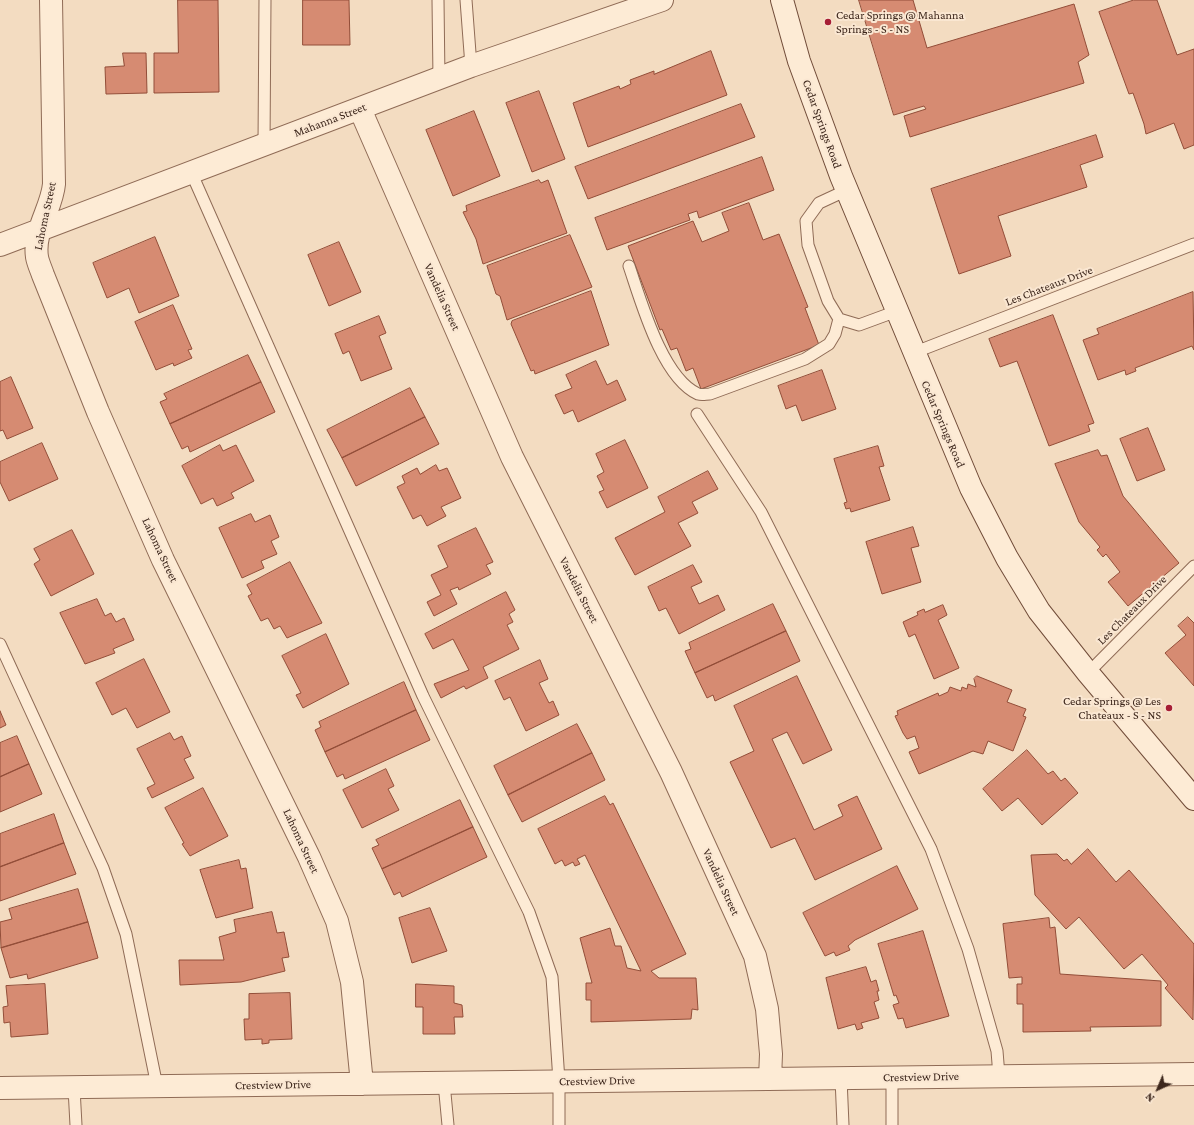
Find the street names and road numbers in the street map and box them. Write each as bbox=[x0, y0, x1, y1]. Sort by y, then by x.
street label: Cedar Springs Road bbox=[799, 78, 845, 170]
street label: Mahanna Street bbox=[292, 100, 368, 140]
street label: Lahoma Street bbox=[31, 181, 59, 251]
street label: Vandelia Street bbox=[421, 261, 463, 333]
street label: Les Chateaux Drive bbox=[1003, 263, 1095, 309]
street label: Cedar Springs Road bbox=[918, 378, 968, 470]
street label: Lahoma Street bbox=[139, 515, 181, 585]
street label: Vandelia Street bbox=[556, 555, 602, 625]
street label: Les Chateaux Drive bbox=[1094, 572, 1170, 648]
street label: Lahoma Street bbox=[280, 806, 322, 876]
street label: Vandelia Street bbox=[699, 846, 743, 918]
street label: Crestview Drive bbox=[883, 1069, 959, 1085]
street label: Crestview Drive bbox=[559, 1073, 635, 1089]
street label: Crestview Drive bbox=[235, 1077, 311, 1093]

